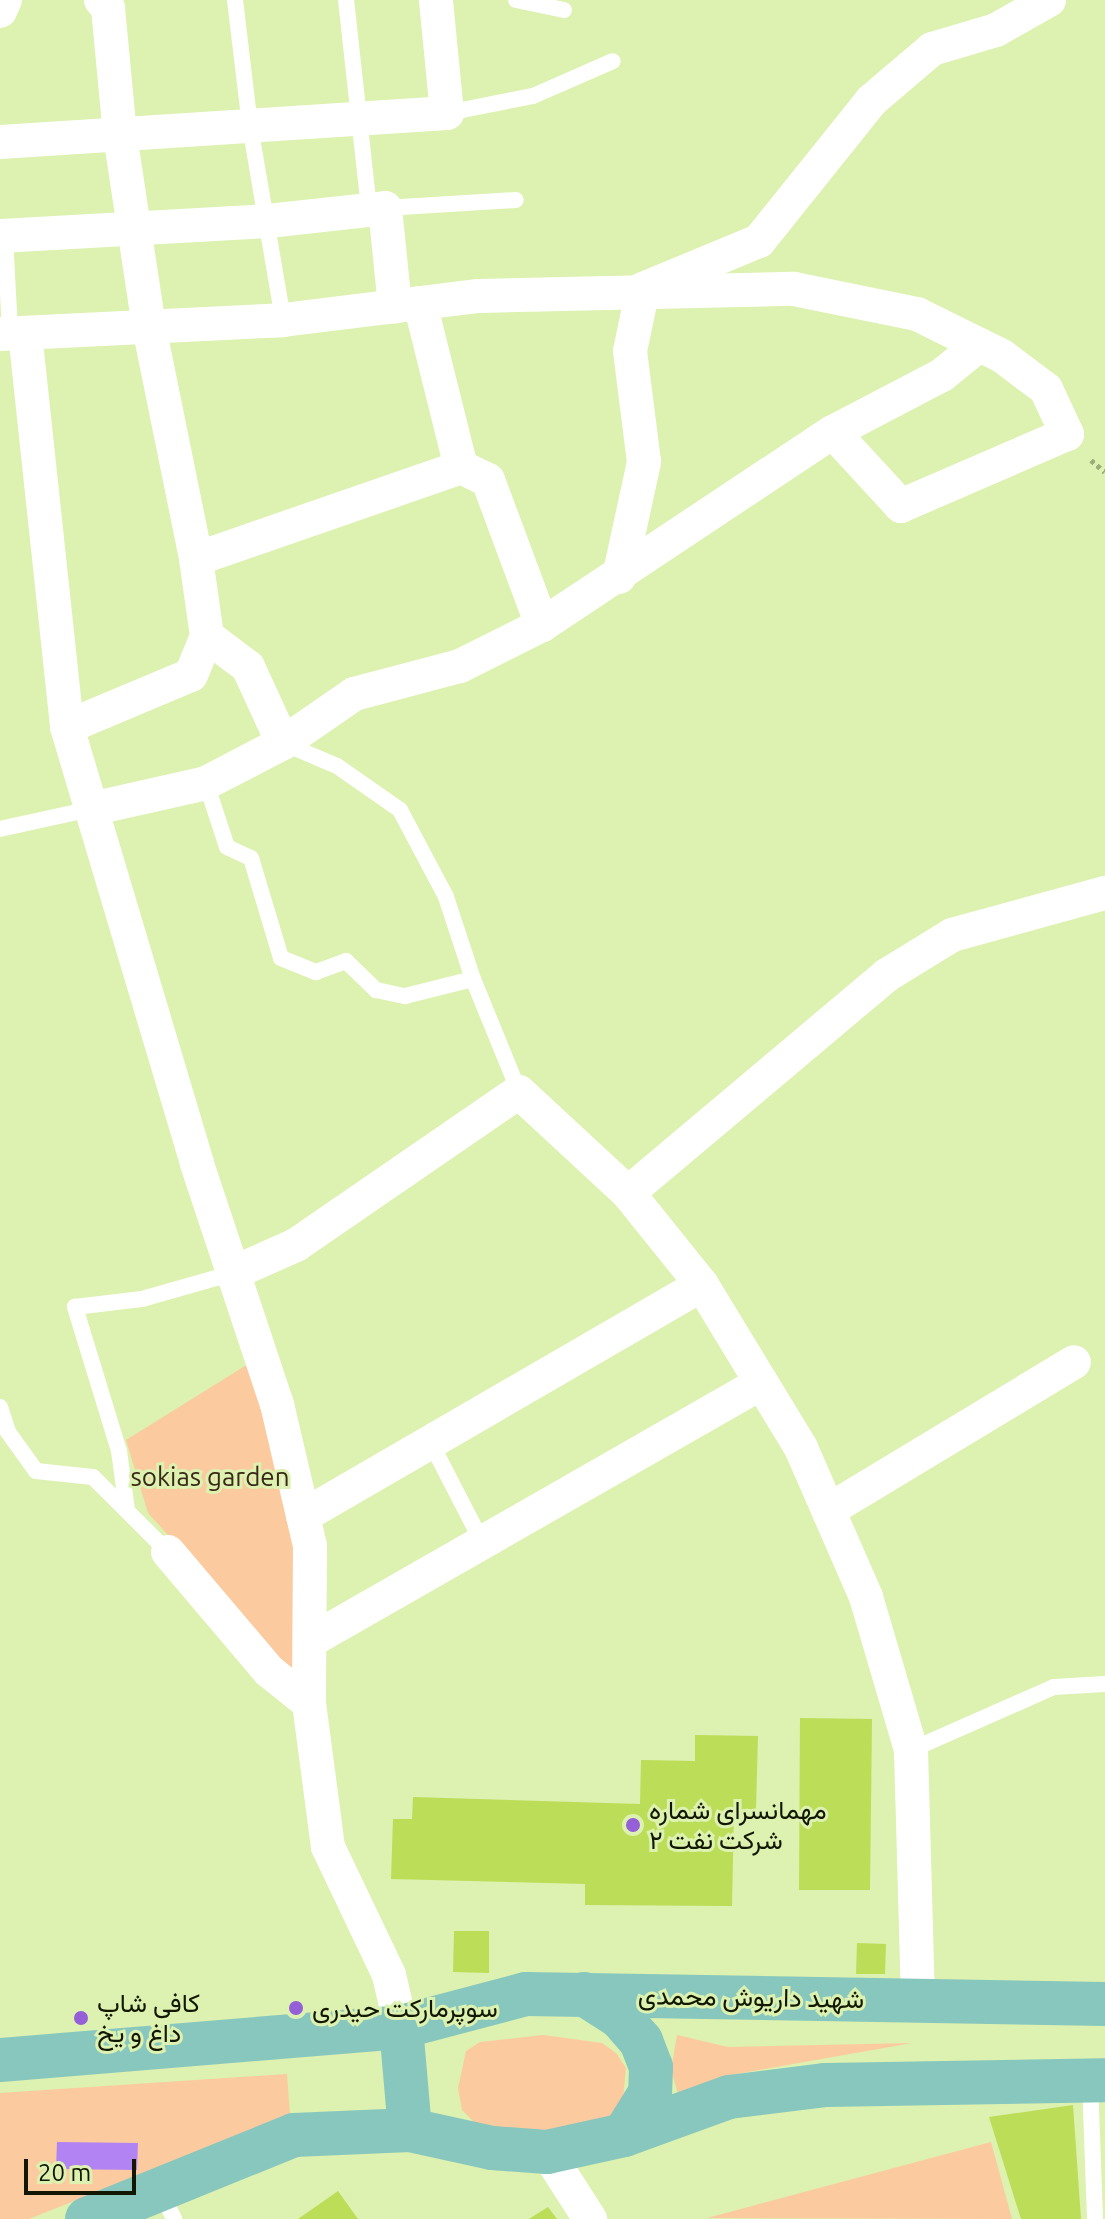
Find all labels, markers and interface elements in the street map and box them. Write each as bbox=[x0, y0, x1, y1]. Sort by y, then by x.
park label: sokias garden bbox=[130, 1461, 290, 1493]
place label: مهمانسرای شماره ۲ شرکت نفت bbox=[649, 1794, 827, 1856]
marker: مهمانسرای شماره ۲ شرکت نفت bbox=[624, 1816, 642, 1834]
street label: شهید داریوش محمدی bbox=[638, 1979, 864, 2015]
place label: کافی شاپ داغ و یخ bbox=[97, 1987, 200, 2048]
place label: سوپرمارکت حیدری bbox=[312, 1992, 498, 2024]
marker: سوپرمارکت حیدری bbox=[287, 1999, 305, 2017]
marker: کافی شاپ داغ و یخ bbox=[72, 2009, 90, 2027]
scale bar bbox=[28, 2143, 140, 2193]
text: 20 m bbox=[38, 2159, 91, 2186]

